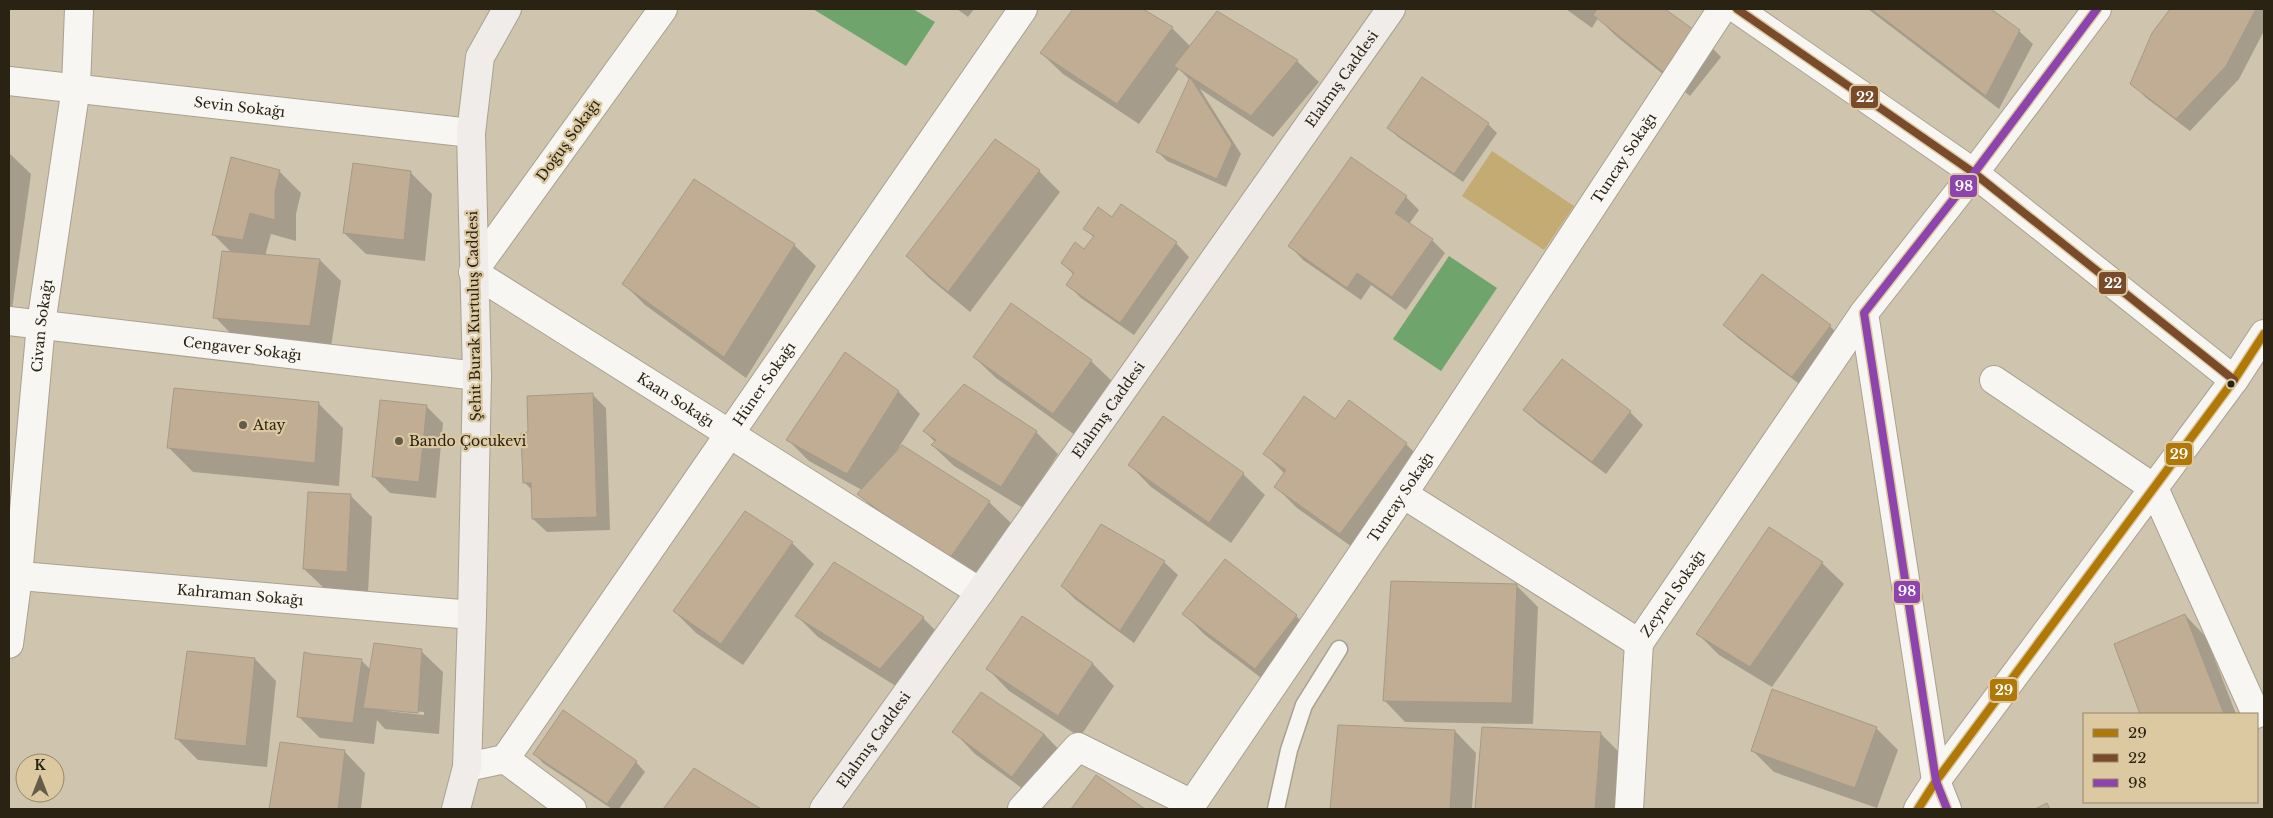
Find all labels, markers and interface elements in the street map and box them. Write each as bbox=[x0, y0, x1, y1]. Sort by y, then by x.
street label: Elalmış Caddesi bbox=[1301, 27, 1382, 131]
line badge: 22 bbox=[1850, 85, 1879, 109]
text: 22 bbox=[1856, 88, 1874, 106]
street label: Sevin Sokağı bbox=[193, 93, 286, 121]
street label: Doğuş Sokağı bbox=[532, 95, 604, 185]
street label: Tuncay Sokağı bbox=[1588, 109, 1660, 207]
line badge: 98 bbox=[1949, 174, 1978, 198]
text: 98 bbox=[1955, 177, 1973, 195]
street label: Şehit Burak Kurtuluş Caddesi bbox=[463, 210, 485, 421]
line badge: 22 bbox=[2098, 271, 2127, 295]
text: 22 bbox=[2104, 274, 2122, 292]
street label: Civan Sokağı bbox=[28, 278, 57, 373]
street label: Cengaver Sokağı bbox=[182, 333, 303, 364]
street label: Hüner Sokağı bbox=[729, 338, 799, 429]
street label: Elalmış Caddesi bbox=[1068, 358, 1149, 462]
street label: Kaan Sokağı bbox=[634, 369, 718, 431]
unlabelled marker bbox=[2226, 379, 2236, 389]
place label: Atay bbox=[252, 416, 285, 434]
marker: Atay bbox=[237, 419, 249, 431]
place label: Bando Çocukevi bbox=[409, 432, 527, 450]
marker: Bando Çocukevi bbox=[393, 435, 405, 447]
line badge: 29 bbox=[2165, 442, 2193, 466]
text: 29 bbox=[2170, 445, 2188, 463]
street label: Tuncay Sokağı bbox=[1364, 448, 1437, 546]
street label: Zeynel Sokağı bbox=[1637, 546, 1709, 640]
line badge: 98 bbox=[1893, 580, 1921, 604]
street label: Kahraman Sokağı bbox=[176, 581, 304, 609]
text: 98 bbox=[1898, 582, 1916, 600]
line badge: 29 bbox=[1989, 678, 2018, 702]
text: 29 bbox=[1995, 681, 2013, 699]
street label: Elalmış Caddesi bbox=[833, 688, 914, 792]
legend bbox=[2083, 713, 2258, 803]
text: 29 bbox=[2128, 723, 2147, 742]
text: 22 bbox=[2128, 748, 2146, 767]
north arrow bbox=[15, 753, 65, 803]
text: K bbox=[34, 756, 46, 774]
text: 98 bbox=[2128, 773, 2147, 792]

